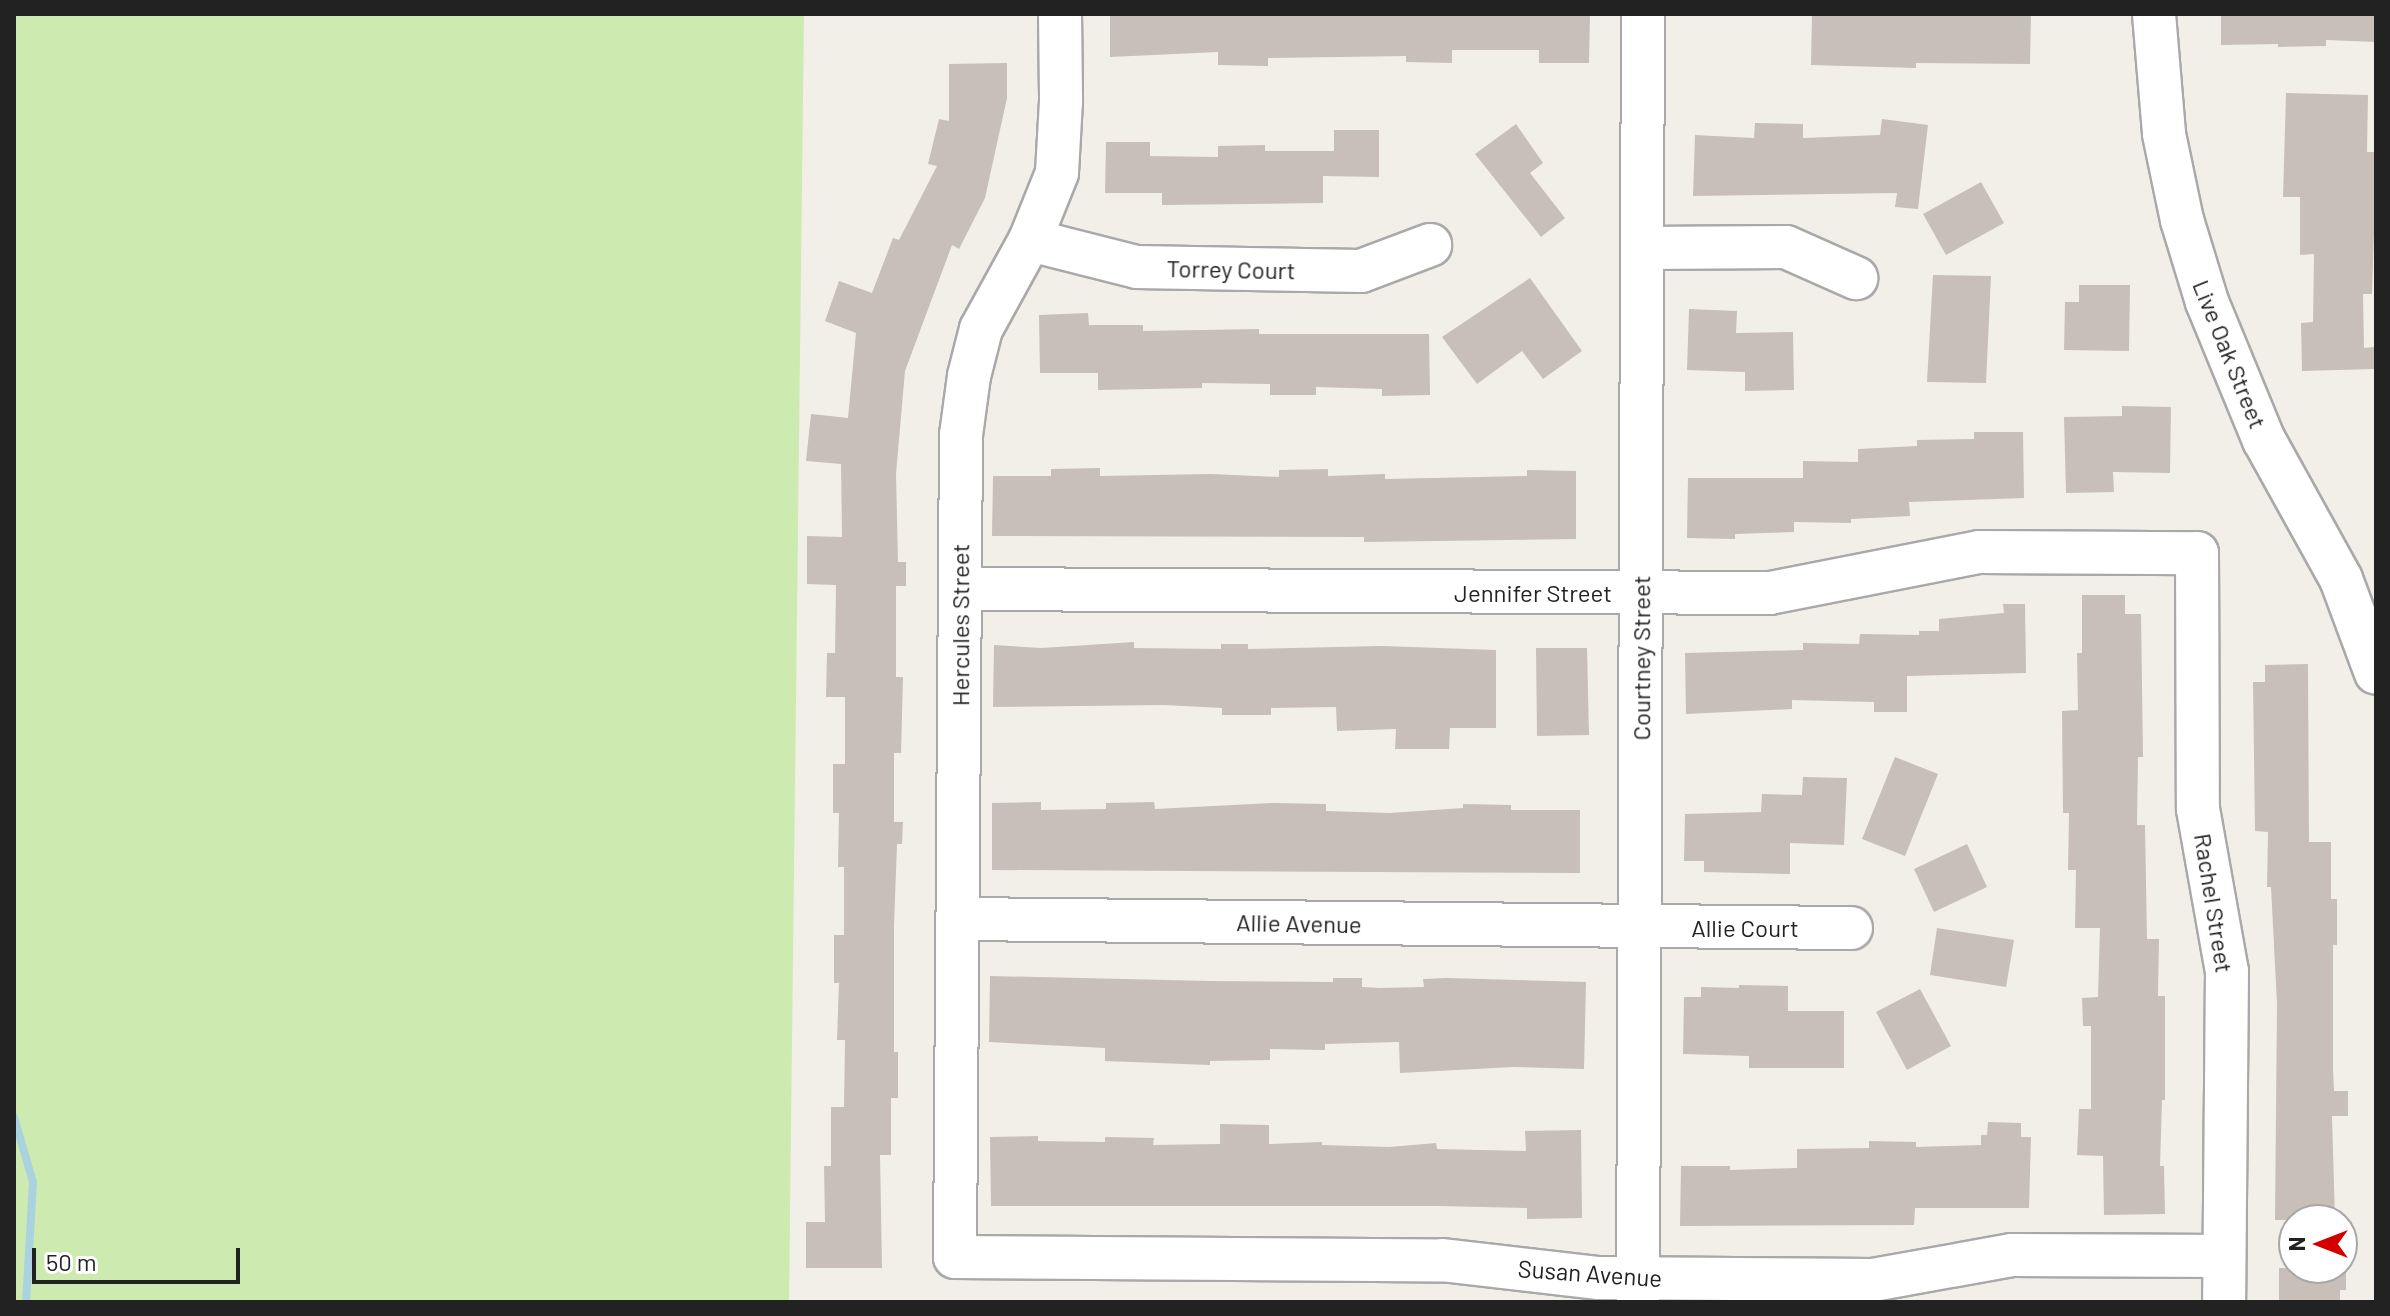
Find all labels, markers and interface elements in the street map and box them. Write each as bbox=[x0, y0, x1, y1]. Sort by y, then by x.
street label: Torrey Court bbox=[1166, 253, 1296, 285]
street label: Live Oak Street bbox=[2187, 275, 2273, 433]
street label: Hercules Street bbox=[946, 544, 974, 706]
street label: Courtney Street bbox=[1627, 576, 1655, 740]
street label: Jennifer Street bbox=[1454, 579, 1612, 607]
street label: Rachel Street bbox=[2189, 831, 2239, 975]
street label: Allie Avenue bbox=[1236, 908, 1362, 938]
street label: Allie Court bbox=[1691, 914, 1799, 942]
north arrow bbox=[2278, 1204, 2358, 1284]
scale bar bbox=[36, 1232, 244, 1282]
text: N bbox=[2283, 1237, 2309, 1251]
text: 50 m bbox=[46, 1247, 97, 1276]
street label: Susan Avenue bbox=[1517, 1254, 1663, 1292]

